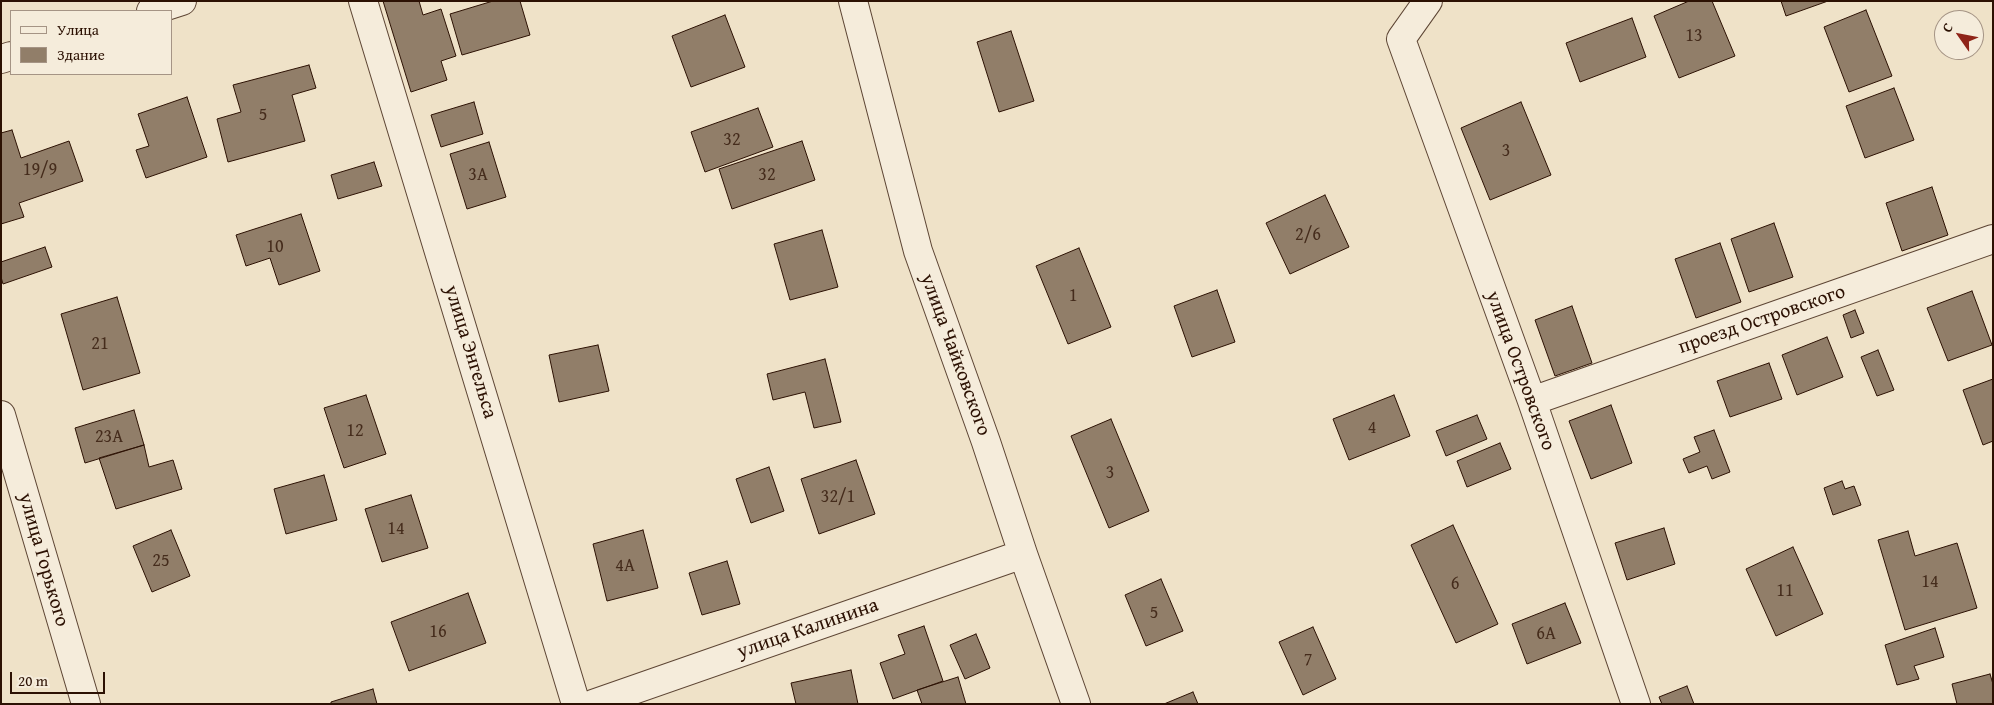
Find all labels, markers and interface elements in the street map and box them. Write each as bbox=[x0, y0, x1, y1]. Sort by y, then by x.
legend bbox=[10, 10, 172, 75]
north arrow bbox=[1934, 10, 1984, 60]
text: Улица bbox=[57, 19, 99, 40]
text: С bbox=[1937, 19, 1958, 36]
house number: 13 bbox=[1685, 25, 1703, 47]
text: Здание bbox=[57, 44, 105, 65]
house number: 5 bbox=[259, 104, 267, 126]
house number: 32 bbox=[723, 129, 741, 151]
house number: 3 bbox=[1502, 140, 1510, 162]
house number: 19/9 bbox=[23, 159, 57, 181]
house number: 3А bbox=[468, 164, 488, 186]
house number: 32 bbox=[758, 164, 776, 186]
house number: 2/6 bbox=[1295, 224, 1321, 246]
house number: 10 bbox=[266, 236, 284, 258]
street label: улица Чайковского bbox=[915, 271, 995, 439]
street label: проезд Островского bbox=[1675, 280, 1849, 360]
street label: улица Энгельса bbox=[438, 282, 502, 422]
house number: 1 bbox=[1069, 285, 1077, 307]
street label: улица Островского bbox=[1480, 288, 1560, 454]
house number: 21 bbox=[91, 333, 109, 355]
house number: 4 bbox=[1368, 417, 1376, 439]
house number: 12 bbox=[346, 420, 364, 442]
house number: 23А bbox=[95, 426, 123, 448]
house number: 3 bbox=[1106, 462, 1114, 484]
house number: 32/1 bbox=[821, 486, 855, 508]
street label: улица Горького bbox=[12, 490, 74, 630]
house number: 14 bbox=[387, 518, 405, 540]
house number: 25 bbox=[152, 550, 170, 572]
house number: 4А bbox=[615, 555, 635, 577]
house number: 14 bbox=[1921, 571, 1939, 593]
house number: 6 bbox=[1451, 573, 1459, 595]
house number: 11 bbox=[1776, 580, 1794, 602]
street label: улица Калинина bbox=[734, 594, 882, 664]
house number: 5 bbox=[1150, 602, 1158, 624]
house number: 16 bbox=[429, 621, 447, 643]
house number: 6А bbox=[1536, 623, 1556, 645]
house number: 7 bbox=[1304, 649, 1312, 671]
scale bar bbox=[12, 662, 108, 694]
text: 20 m bbox=[18, 670, 48, 691]

